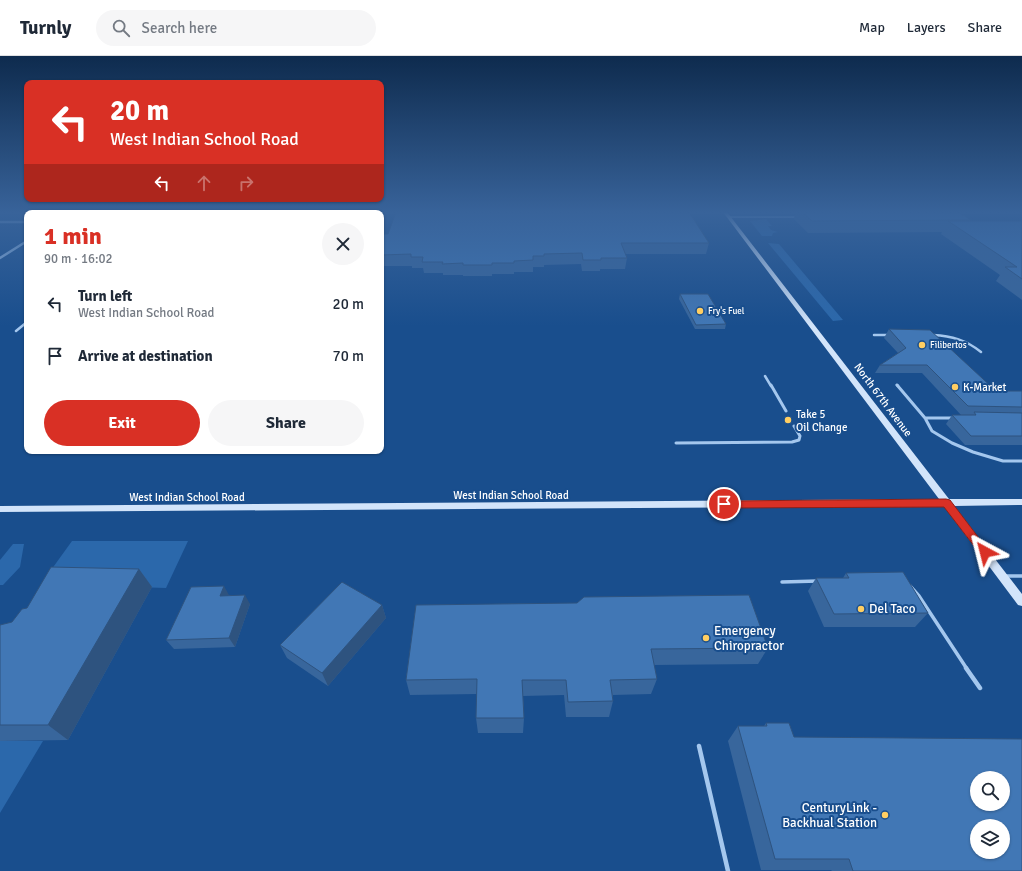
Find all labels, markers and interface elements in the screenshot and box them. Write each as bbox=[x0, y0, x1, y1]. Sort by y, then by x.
search box bbox=[96, 10, 376, 46]
text: Turnly bbox=[20, 16, 72, 40]
icon: search bbox=[110, 17, 132, 39]
text: Search here bbox=[142, 19, 217, 37]
text: Map bbox=[859, 19, 885, 36]
text: Layers bbox=[907, 19, 946, 36]
text: Share bbox=[968, 19, 1002, 36]
text: 20 m bbox=[110, 94, 169, 128]
icon: left bbox=[44, 96, 96, 148]
text: West Indian School Road bbox=[110, 128, 299, 150]
icon: left bbox=[151, 172, 173, 194]
icon: ahead bbox=[193, 172, 215, 194]
icon: right bbox=[235, 172, 257, 194]
text: 1 min bbox=[44, 221, 102, 251]
button: close bbox=[322, 223, 364, 265]
text: 90 m · 16:02 bbox=[44, 251, 113, 267]
text: Turn left bbox=[78, 287, 132, 305]
icon: left bbox=[44, 293, 66, 315]
text: 20 m bbox=[333, 295, 364, 313]
text: West Indian School Road bbox=[78, 305, 214, 321]
marker: Fry's Fuel bbox=[695, 306, 705, 316]
place label: Fry's Fuel bbox=[708, 306, 745, 317]
marker: Filibertos bbox=[917, 340, 927, 350]
place label: Filibertos bbox=[930, 340, 967, 351]
icon: arrive bbox=[44, 345, 66, 367]
text: Arrive at destination bbox=[78, 347, 213, 365]
text: 70 m bbox=[333, 347, 364, 365]
street label: North 67th Avenue bbox=[851, 361, 915, 439]
place label: K-Market bbox=[963, 381, 1007, 394]
marker: K-Market bbox=[950, 382, 960, 392]
button: Exit bbox=[44, 400, 200, 446]
button: Share bbox=[208, 400, 364, 446]
place label: Take 5 Oil Change bbox=[796, 408, 847, 434]
marker: Take 5 Oil Change bbox=[783, 415, 793, 425]
pin bbox=[707, 487, 741, 521]
street label: West Indian School Road bbox=[453, 489, 569, 502]
street label: West Indian School Road bbox=[129, 491, 245, 504]
icon: arrive bbox=[713, 493, 735, 515]
position arrow bbox=[964, 531, 1006, 573]
place label: Del Taco bbox=[869, 601, 916, 617]
marker: Del Taco bbox=[856, 604, 866, 614]
place label: Emergency Chiropractor bbox=[714, 623, 784, 654]
marker: Emergency Chiropractor bbox=[701, 633, 711, 643]
map controls bbox=[970, 771, 1010, 859]
button: search bbox=[970, 771, 1010, 811]
place label: CenturyLink - Backhual Station bbox=[782, 800, 877, 831]
marker: CenturyLink - Backhual Station bbox=[880, 810, 890, 820]
button: layers bbox=[970, 819, 1010, 859]

